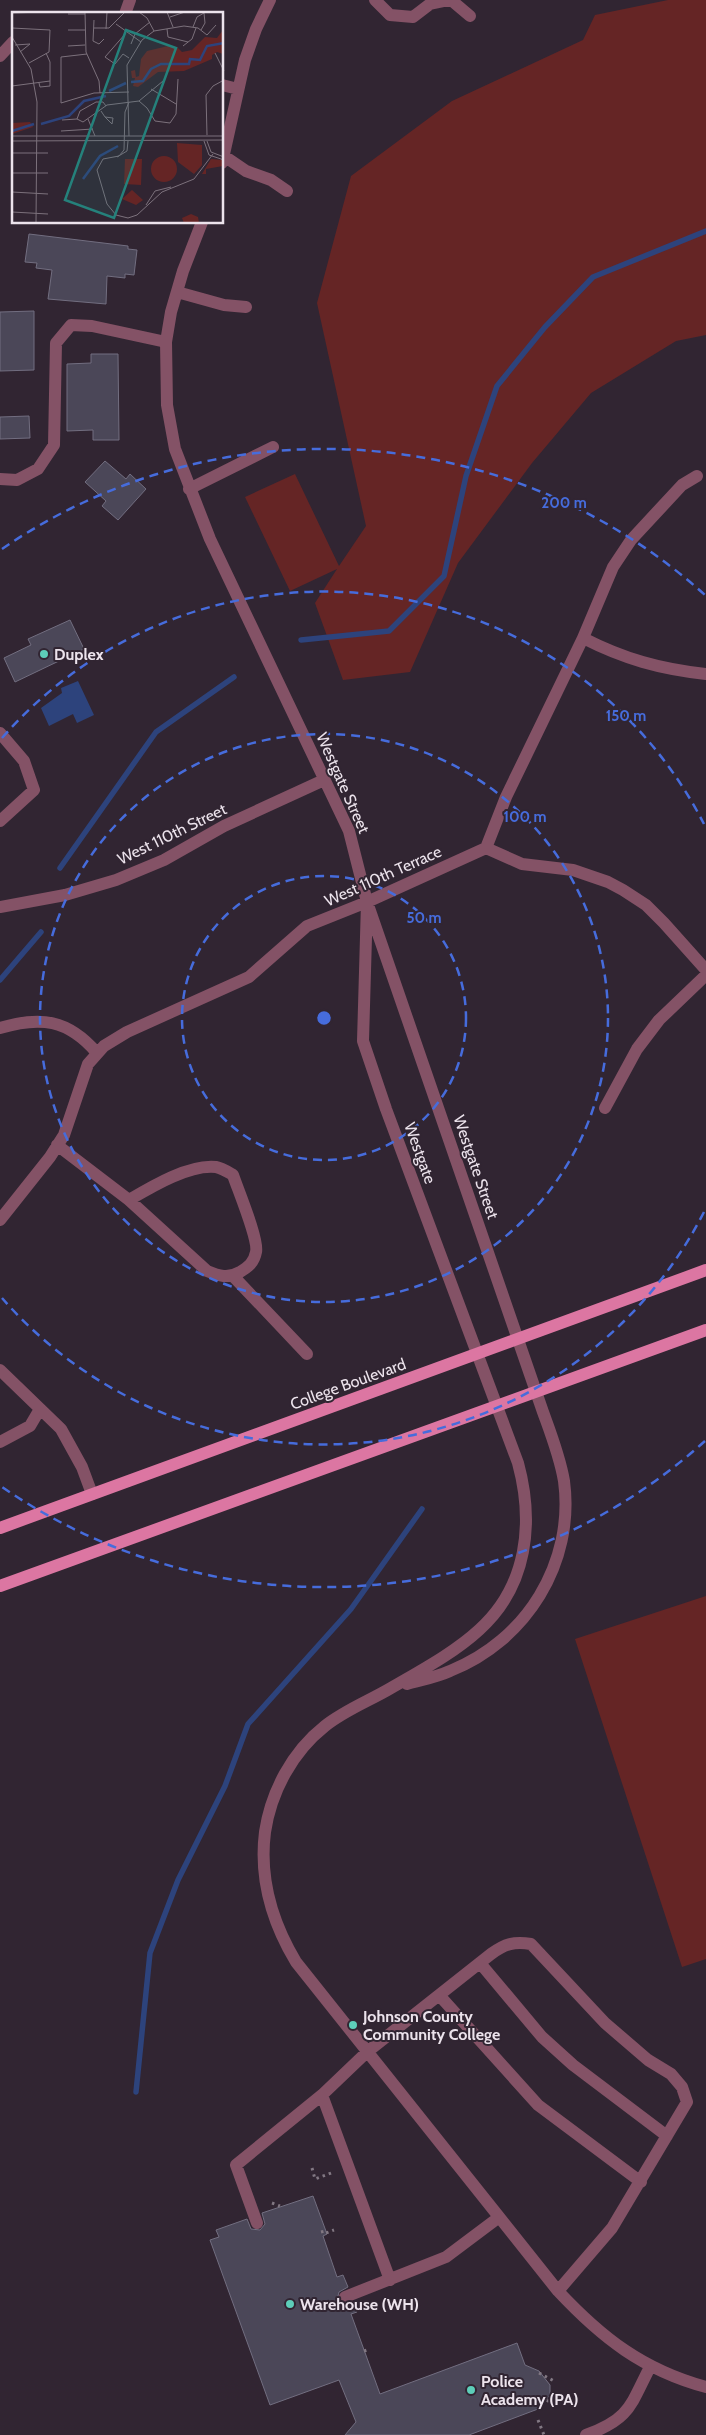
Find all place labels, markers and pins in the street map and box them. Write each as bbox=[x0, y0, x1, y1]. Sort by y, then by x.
place label: Duplex bbox=[54, 645, 104, 664]
marker: Duplex bbox=[38, 648, 50, 660]
centre of rings bbox=[315, 1009, 333, 1027]
place label: Johnson County Community College bbox=[362, 2007, 500, 2044]
marker: Johnson County Community College bbox=[347, 2019, 359, 2031]
place label: Warehouse (WH) bbox=[300, 2295, 419, 2314]
marker: Warehouse (WH) bbox=[284, 2298, 296, 2310]
place label: Police Academy (PA) bbox=[481, 2372, 579, 2409]
marker: Police Academy (PA) bbox=[465, 2384, 477, 2396]

